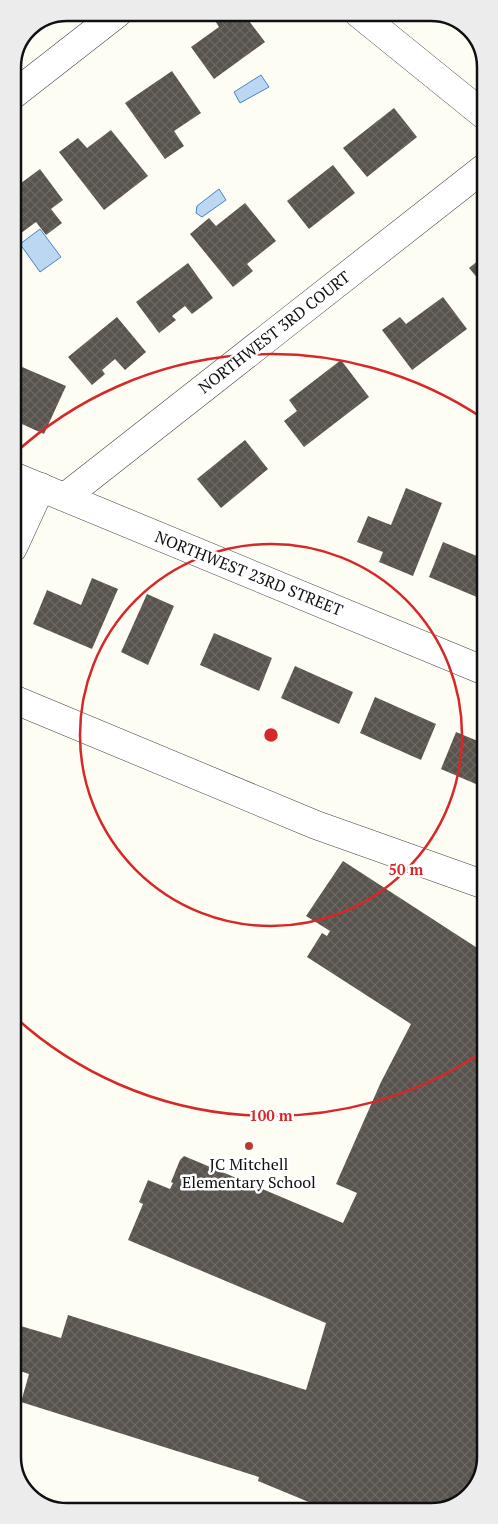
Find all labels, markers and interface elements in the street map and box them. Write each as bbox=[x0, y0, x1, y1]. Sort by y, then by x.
street label: NORTHWEST 3RD COURT bbox=[194, 266, 354, 398]
street label: NORTHWEST 23RD STREET bbox=[152, 525, 346, 621]
centre of rings bbox=[262, 726, 280, 744]
text: 50 m bbox=[389, 859, 424, 879]
text: 100 m bbox=[249, 1105, 293, 1125]
marker: JC Mitchell Elementary School bbox=[243, 1140, 255, 1152]
place label: JC Mitchell Elementary School bbox=[182, 1153, 316, 1193]

